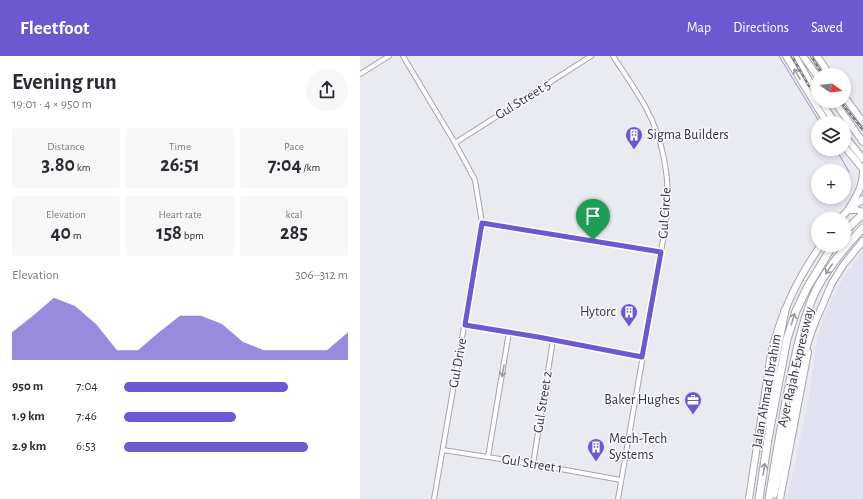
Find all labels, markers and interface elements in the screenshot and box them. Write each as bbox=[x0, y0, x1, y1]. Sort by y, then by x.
text: Fleetfoot bbox=[20, 19, 89, 38]
text: Map bbox=[687, 21, 711, 35]
text: Directions bbox=[733, 21, 789, 35]
text: Saved bbox=[811, 21, 843, 35]
north arrow bbox=[811, 68, 851, 108]
map controls bbox=[811, 68, 851, 252]
button: share bbox=[306, 69, 348, 111]
one-way arrow bbox=[792, 69, 800, 81]
text: Evening run bbox=[12, 71, 117, 93]
street label: Gul Street 5 bbox=[493, 78, 553, 122]
text: 19:01 · 4 × 950 m bbox=[12, 98, 92, 111]
button: layers bbox=[811, 116, 851, 156]
building icon: Sigma Builders bbox=[624, 125, 644, 150]
place label: Sigma Builders bbox=[647, 128, 729, 142]
text: Distance bbox=[47, 141, 85, 152]
text: Time bbox=[169, 141, 191, 152]
text: Pace bbox=[284, 141, 304, 152]
text: 3.80 bbox=[41, 155, 75, 175]
text: 26:51 bbox=[160, 155, 200, 175]
text: 7:04 bbox=[268, 155, 301, 175]
text: km bbox=[75, 162, 91, 173]
text: /km bbox=[301, 162, 320, 173]
button: + bbox=[811, 164, 851, 204]
street label: Gul Circle bbox=[656, 187, 674, 239]
pin bbox=[576, 199, 610, 240]
icon: arrive bbox=[582, 205, 604, 227]
text: Elevation bbox=[46, 209, 86, 220]
text: Heart rate bbox=[158, 209, 202, 220]
text: kcal bbox=[286, 209, 302, 220]
button: − bbox=[811, 212, 851, 252]
text: 40 bbox=[50, 223, 71, 243]
text: 158 bbox=[156, 223, 182, 243]
text: 285 bbox=[280, 223, 308, 243]
text: m bbox=[71, 230, 82, 241]
text: bpm bbox=[182, 230, 204, 241]
one-way arrow bbox=[825, 263, 833, 274]
text: Elevation bbox=[12, 269, 59, 282]
text: 306–312 m bbox=[295, 269, 348, 282]
building icon: Hytorc bbox=[619, 302, 639, 327]
place label: Hytorc bbox=[580, 305, 617, 319]
street label: Ayer Rajah Expressway bbox=[775, 305, 817, 429]
one-way arrow bbox=[790, 313, 797, 326]
street label: Jalan Ahmad Ibrahim bbox=[750, 333, 784, 449]
street label: Gul Drive bbox=[447, 337, 469, 389]
one-way arrow bbox=[499, 364, 507, 377]
street label: Gul Street 2 bbox=[531, 370, 555, 434]
text: 950 m bbox=[12, 380, 43, 393]
text: 7:04 bbox=[76, 380, 98, 393]
office icon: Baker Hughes bbox=[683, 390, 703, 415]
place label: Baker Hughes bbox=[604, 393, 680, 407]
text: 1.9 km bbox=[12, 410, 45, 423]
text: 7:46 bbox=[76, 410, 97, 423]
place label: Mech-Tech Systems bbox=[609, 432, 667, 462]
building icon: Mech-Tech Systems bbox=[586, 437, 606, 462]
text: 2.9 km bbox=[12, 440, 46, 453]
text: 6:53 bbox=[76, 440, 96, 453]
street label: Gul Street 1 bbox=[501, 452, 563, 476]
one-way arrow bbox=[760, 463, 768, 476]

